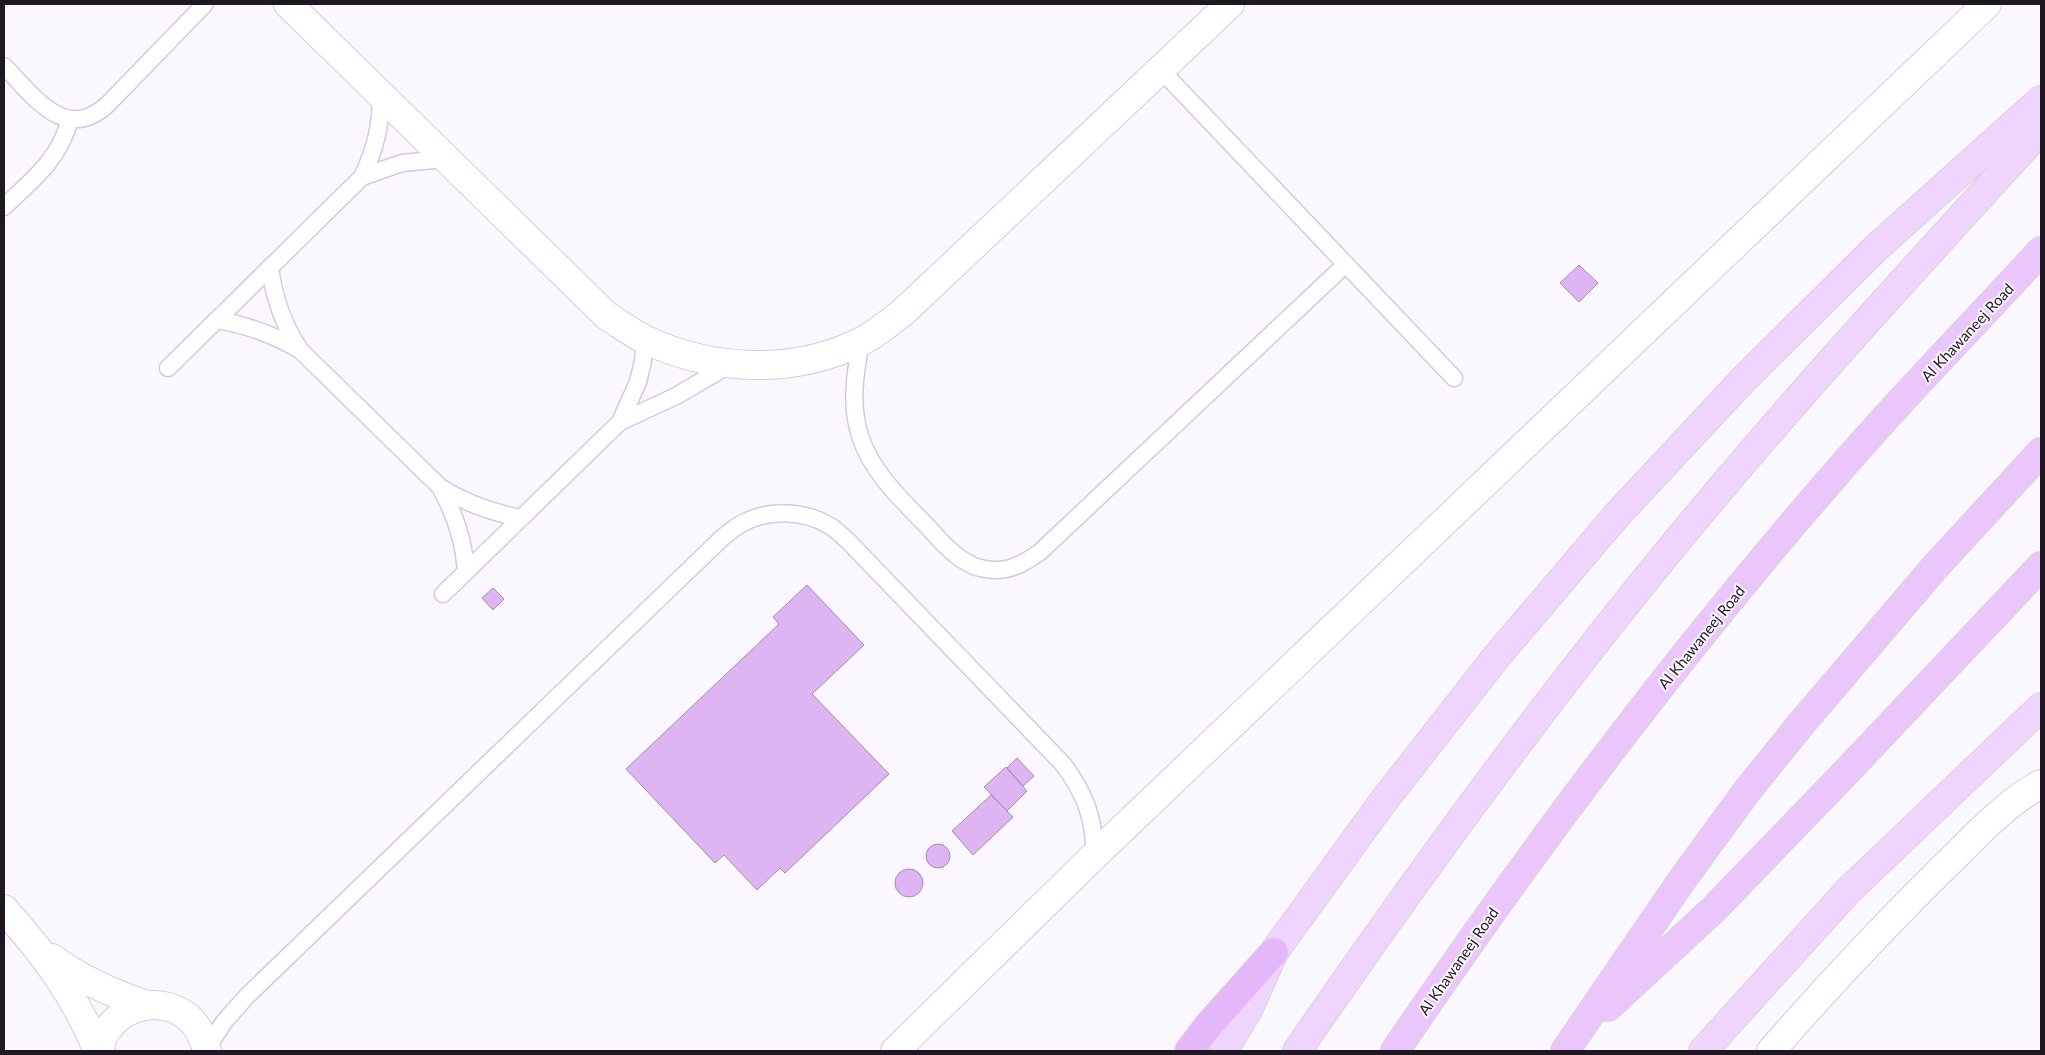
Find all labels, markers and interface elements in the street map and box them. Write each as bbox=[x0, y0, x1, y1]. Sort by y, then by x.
street label: Al Khawaneej Road bbox=[1917, 279, 2017, 385]
street label: Al Khawaneej Road bbox=[1654, 582, 1748, 692]
street label: Al Khawaneej Road bbox=[1414, 904, 1502, 1018]

